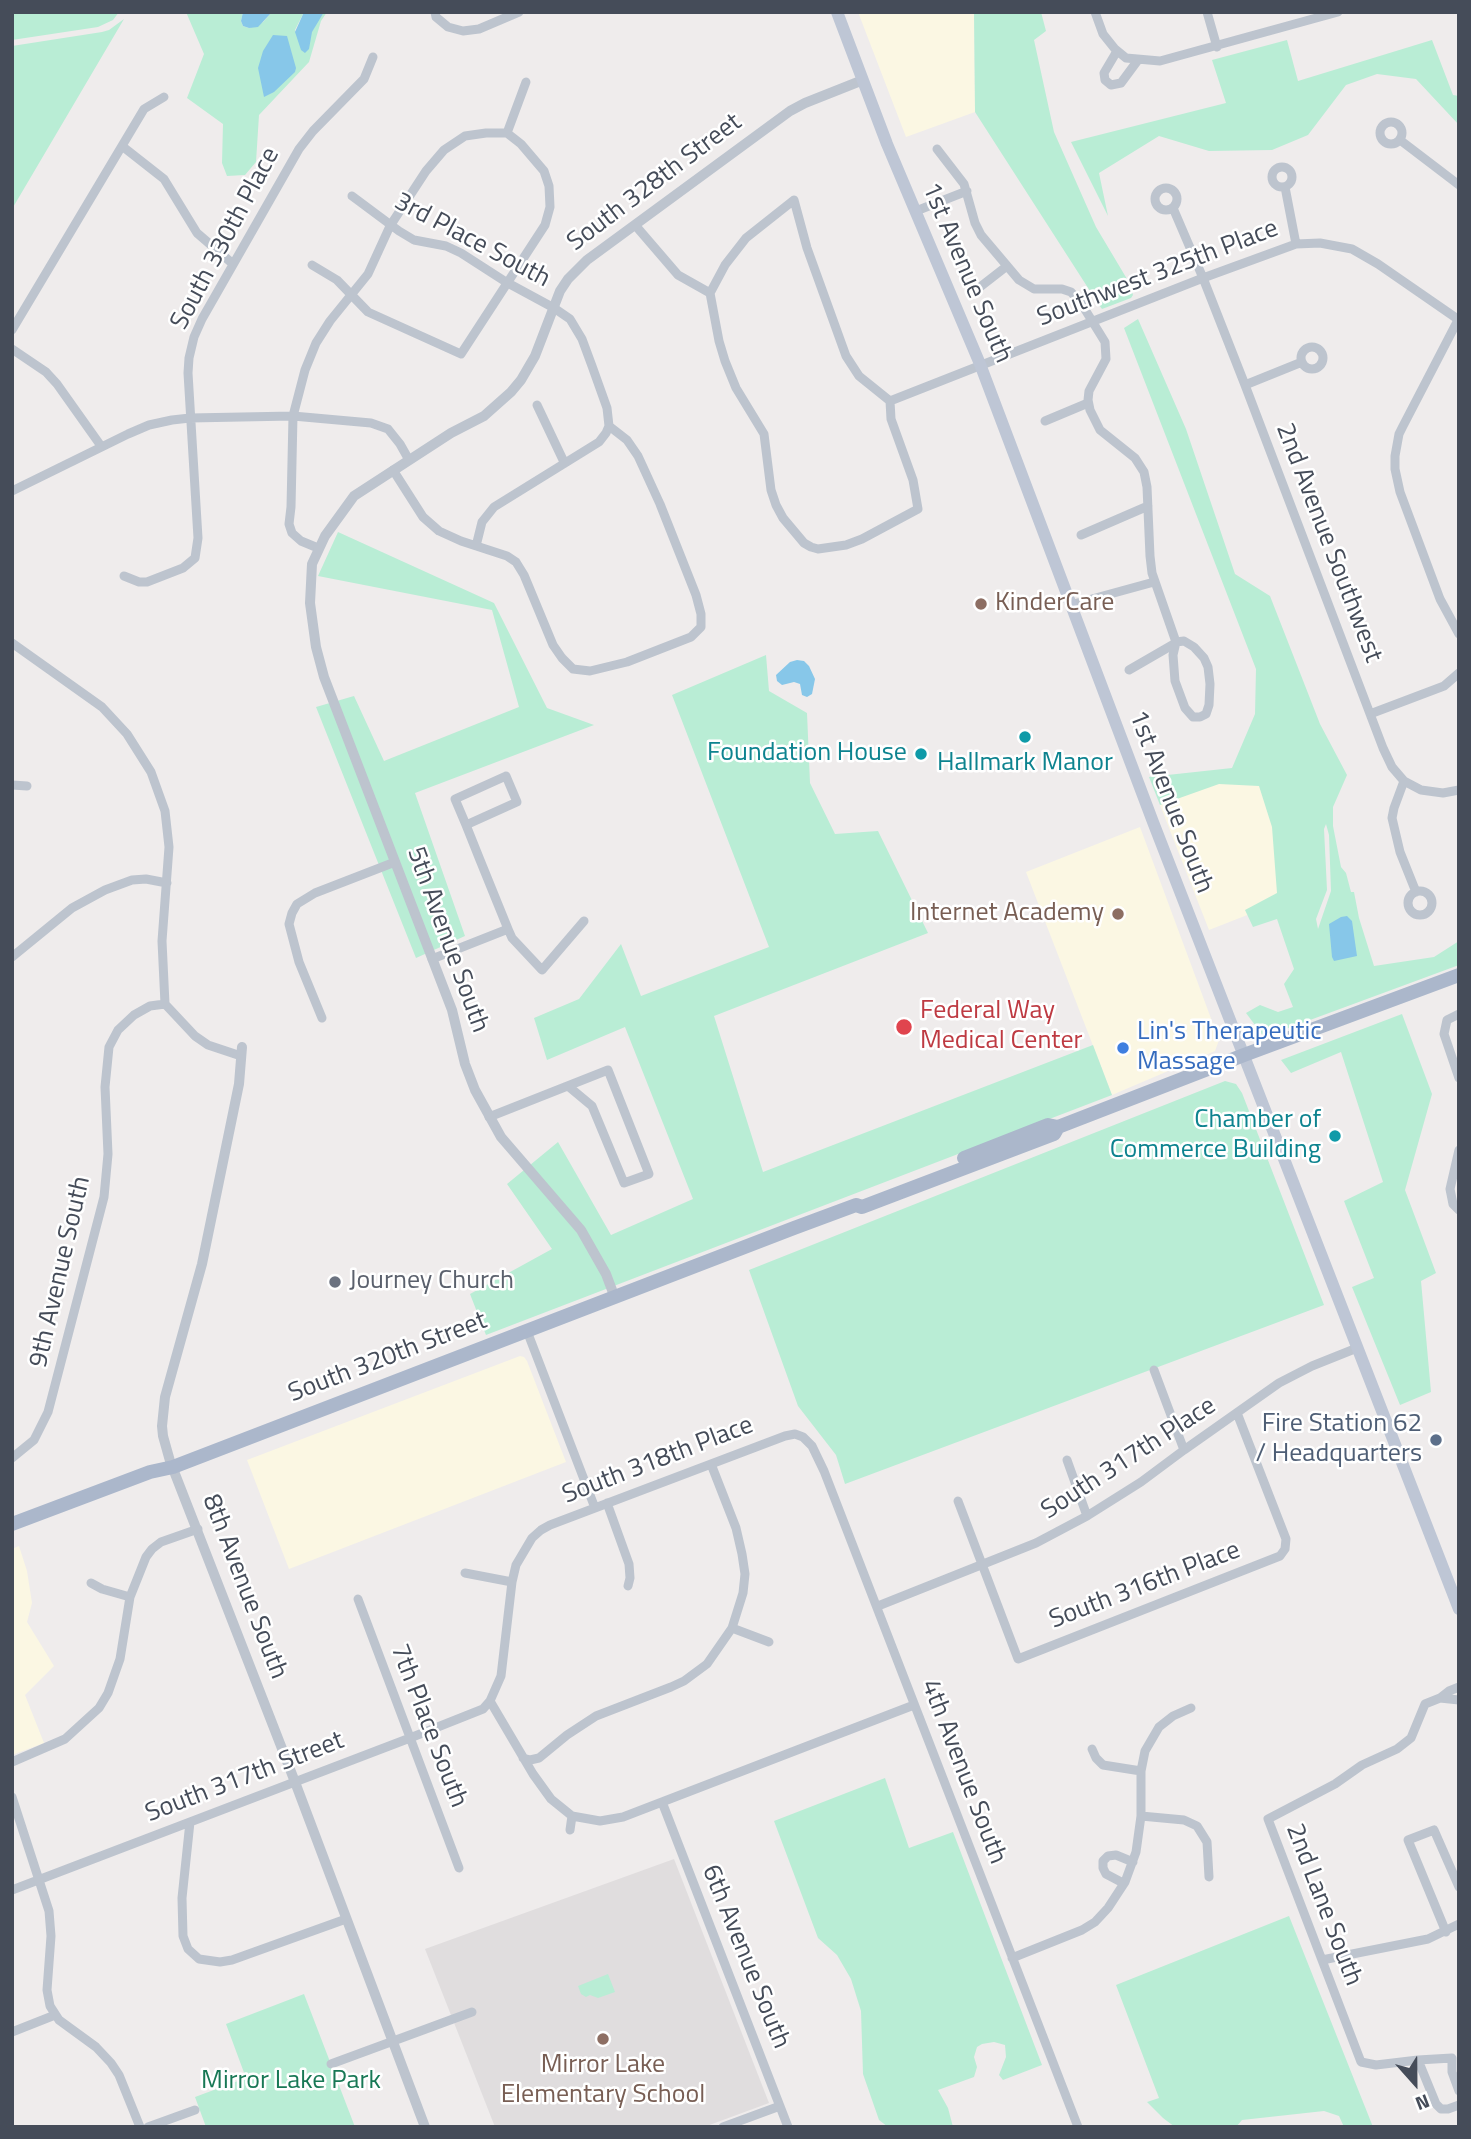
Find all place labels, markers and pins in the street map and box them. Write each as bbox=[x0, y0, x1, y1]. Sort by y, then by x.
place label: KinderCare bbox=[995, 588, 1114, 620]
marker: KinderCare bbox=[973, 596, 989, 612]
marker: Hallmark Manor bbox=[1017, 729, 1033, 745]
place label: Foundation House bbox=[707, 738, 907, 770]
marker: Foundation House bbox=[913, 746, 929, 762]
place label: Hallmark Manor bbox=[937, 748, 1113, 780]
place label: Internet Academy bbox=[910, 898, 1104, 930]
marker: Internet Academy bbox=[1110, 906, 1126, 922]
place label: Federal Way Medical Center bbox=[920, 996, 1083, 1058]
marker: Federal Way Medical Center bbox=[894, 1017, 914, 1037]
place label: Lin's Therapeutic Massage bbox=[1137, 1017, 1321, 1078]
marker: Lin's Therapeutic Massage bbox=[1115, 1040, 1131, 1056]
place label: Chamber of Commerce Building bbox=[1110, 1105, 1321, 1166]
marker: Chamber of Commerce Building bbox=[1327, 1128, 1343, 1144]
place label: Journey Church bbox=[349, 1266, 514, 1298]
marker: Journey Church bbox=[327, 1274, 343, 1290]
place label: Fire Station 62 / Headquarters bbox=[1255, 1409, 1422, 1470]
marker: Fire Station 62 / Headquarters bbox=[1428, 1432, 1444, 1448]
marker: Mirror Lake Elementary School bbox=[595, 2031, 611, 2047]
place label: Mirror Lake Elementary School bbox=[501, 2050, 705, 2112]

